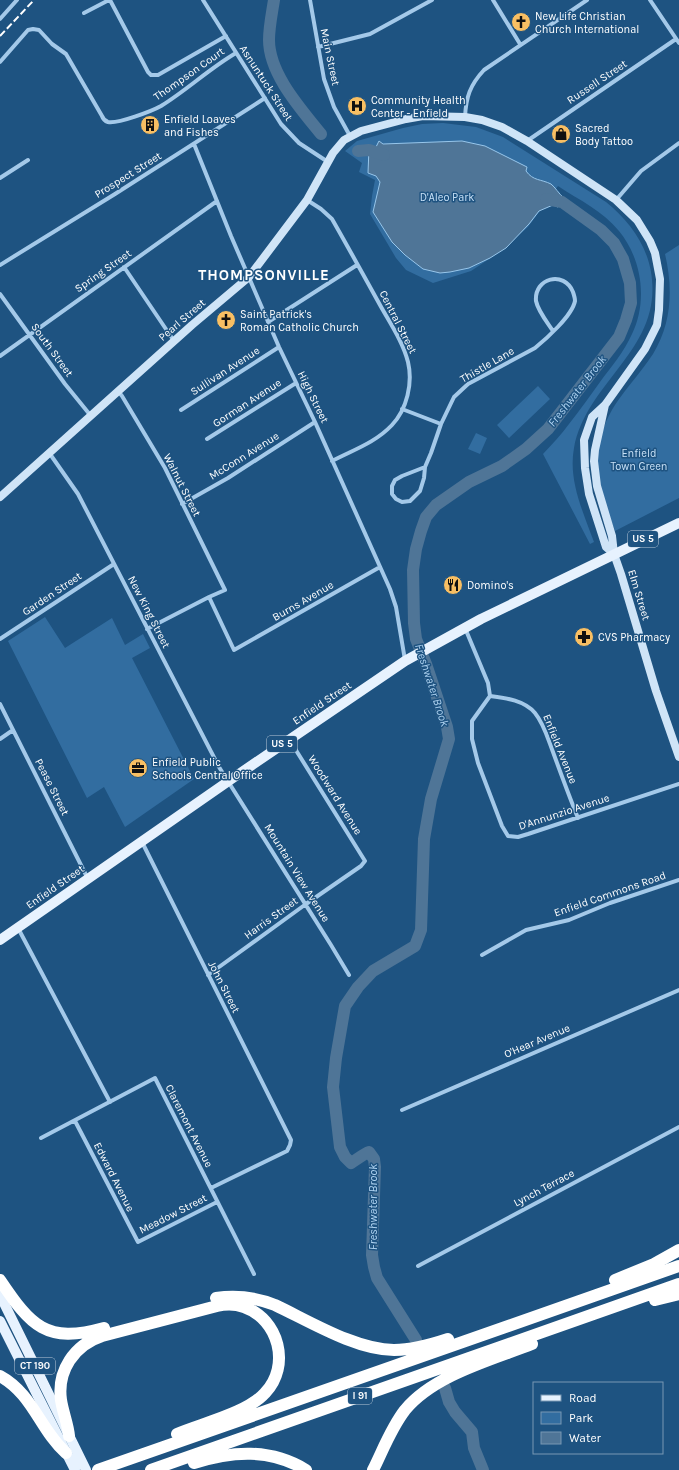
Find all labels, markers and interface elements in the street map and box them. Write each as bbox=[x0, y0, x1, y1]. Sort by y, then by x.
place label: New Life Christian Church International bbox=[535, 10, 639, 36]
church icon: New Life Christian Church International bbox=[510, 11, 532, 33]
street label: Main Street bbox=[318, 27, 342, 87]
street label: Asnuntuck Street bbox=[237, 43, 295, 123]
street label: Thompson Court bbox=[151, 45, 227, 103]
street label: Russell Street bbox=[565, 57, 629, 107]
place label: Community Health Center - Enfield bbox=[371, 94, 466, 120]
hospital icon: Community Health Center - Enfield bbox=[346, 95, 368, 117]
place label: Enfield Loaves and Fishes bbox=[164, 113, 236, 139]
building icon: Enfield Loaves and Fishes bbox=[139, 114, 161, 136]
place label: Sacred Body Tattoo bbox=[575, 122, 633, 148]
shop icon: Sacred Body Tattoo bbox=[550, 123, 572, 145]
street label: Prospect Street bbox=[92, 149, 164, 201]
park label: D'Aleo Park bbox=[420, 191, 474, 204]
street label: Spring Street bbox=[72, 247, 134, 295]
district label: THOMPSONVILLE bbox=[198, 266, 330, 284]
street label: Central Street bbox=[377, 288, 419, 356]
street label: Pearl Street bbox=[156, 296, 208, 344]
place label: Saint Patrick's Roman Catholic Church bbox=[240, 308, 359, 334]
church icon: Saint Patrick's Roman Catholic Church bbox=[215, 309, 237, 331]
street label: South Street bbox=[28, 321, 76, 379]
street label: Sullivan Avenue bbox=[188, 344, 262, 398]
street label: Thistle Lane bbox=[458, 344, 517, 386]
water label: Freshwater Brook bbox=[545, 352, 610, 429]
street label: High Street bbox=[295, 369, 331, 425]
street label: Gorman Avenue bbox=[210, 376, 284, 430]
street label: McConn Avenue bbox=[207, 429, 282, 483]
park label: Enfield Town Green bbox=[611, 447, 667, 473]
street label: Walnut Street bbox=[161, 451, 203, 519]
road number: US 5 bbox=[628, 531, 658, 547]
street label: Elm Street bbox=[625, 568, 653, 622]
street label: Garden Street bbox=[20, 569, 84, 619]
street label: New King Street bbox=[125, 574, 173, 650]
restaurant icon: Domino's bbox=[442, 574, 464, 596]
street label: Burns Avenue bbox=[270, 578, 336, 624]
place label: Domino's bbox=[467, 579, 514, 592]
pharmacy icon: CVS Pharmacy bbox=[573, 626, 595, 648]
place label: CVS Pharmacy bbox=[598, 631, 670, 644]
water label: Freshwater Brook bbox=[412, 642, 452, 729]
street label: Enfield Street bbox=[290, 679, 354, 727]
street label: Enfield Avenue bbox=[540, 712, 580, 786]
road number: US 5 bbox=[267, 736, 297, 752]
street label: Woodward Avenue bbox=[305, 753, 365, 837]
street label: Pease Street bbox=[32, 756, 72, 818]
place label: Enfield Public Schools Central Office bbox=[152, 756, 263, 782]
office icon: Enfield Public Schools Central Office bbox=[127, 757, 149, 779]
street label: D'Annunzio Avenue bbox=[517, 791, 611, 833]
street label: Mountain View Avenue bbox=[261, 822, 333, 925]
street label: Enfield Street bbox=[23, 862, 87, 912]
street label: Enfield Commons Road bbox=[552, 869, 668, 919]
street label: Harris Street bbox=[242, 894, 300, 942]
street label: John Street bbox=[205, 959, 243, 1015]
street label: O'Hear Avenue bbox=[502, 1021, 572, 1061]
street label: Claremont Avenue bbox=[162, 1082, 216, 1170]
street label: Edward Avenue bbox=[91, 1140, 137, 1214]
water label: Freshwater Brook bbox=[366, 1163, 380, 1250]
street label: Lynch Terrace bbox=[511, 1166, 577, 1210]
street label: Meadow Street bbox=[137, 1191, 209, 1237]
road number: CT 190 bbox=[15, 1358, 55, 1374]
legend bbox=[533, 1382, 663, 1454]
road number: I 91 bbox=[348, 1388, 372, 1404]
text: Road bbox=[569, 1391, 597, 1405]
text: Park bbox=[569, 1411, 594, 1425]
text: Water bbox=[569, 1431, 602, 1445]

